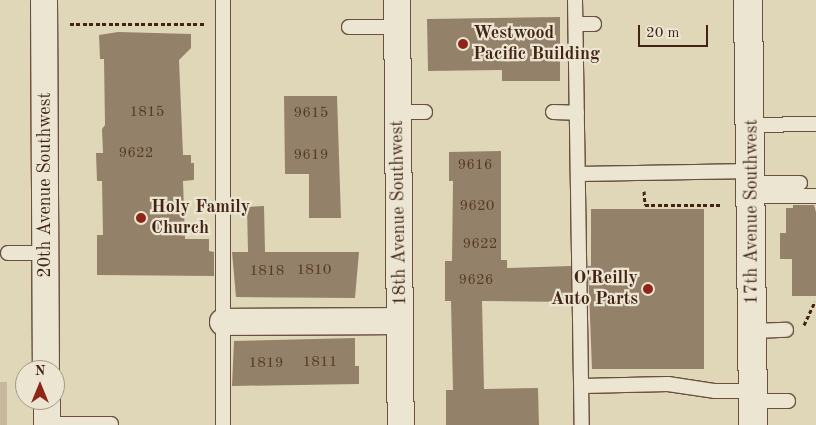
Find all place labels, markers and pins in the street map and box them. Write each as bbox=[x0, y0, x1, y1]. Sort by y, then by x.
place label: Westwood Pacific Building bbox=[473, 23, 600, 66]
marker: Westwood Pacific Building bbox=[457, 38, 469, 50]
place label: Holy Family Church bbox=[151, 197, 250, 240]
marker: Holy Family Church bbox=[135, 212, 147, 224]
place label: O'Reilly Auto Parts bbox=[551, 268, 638, 310]
marker: O'Reilly Auto Parts bbox=[642, 283, 654, 295]

